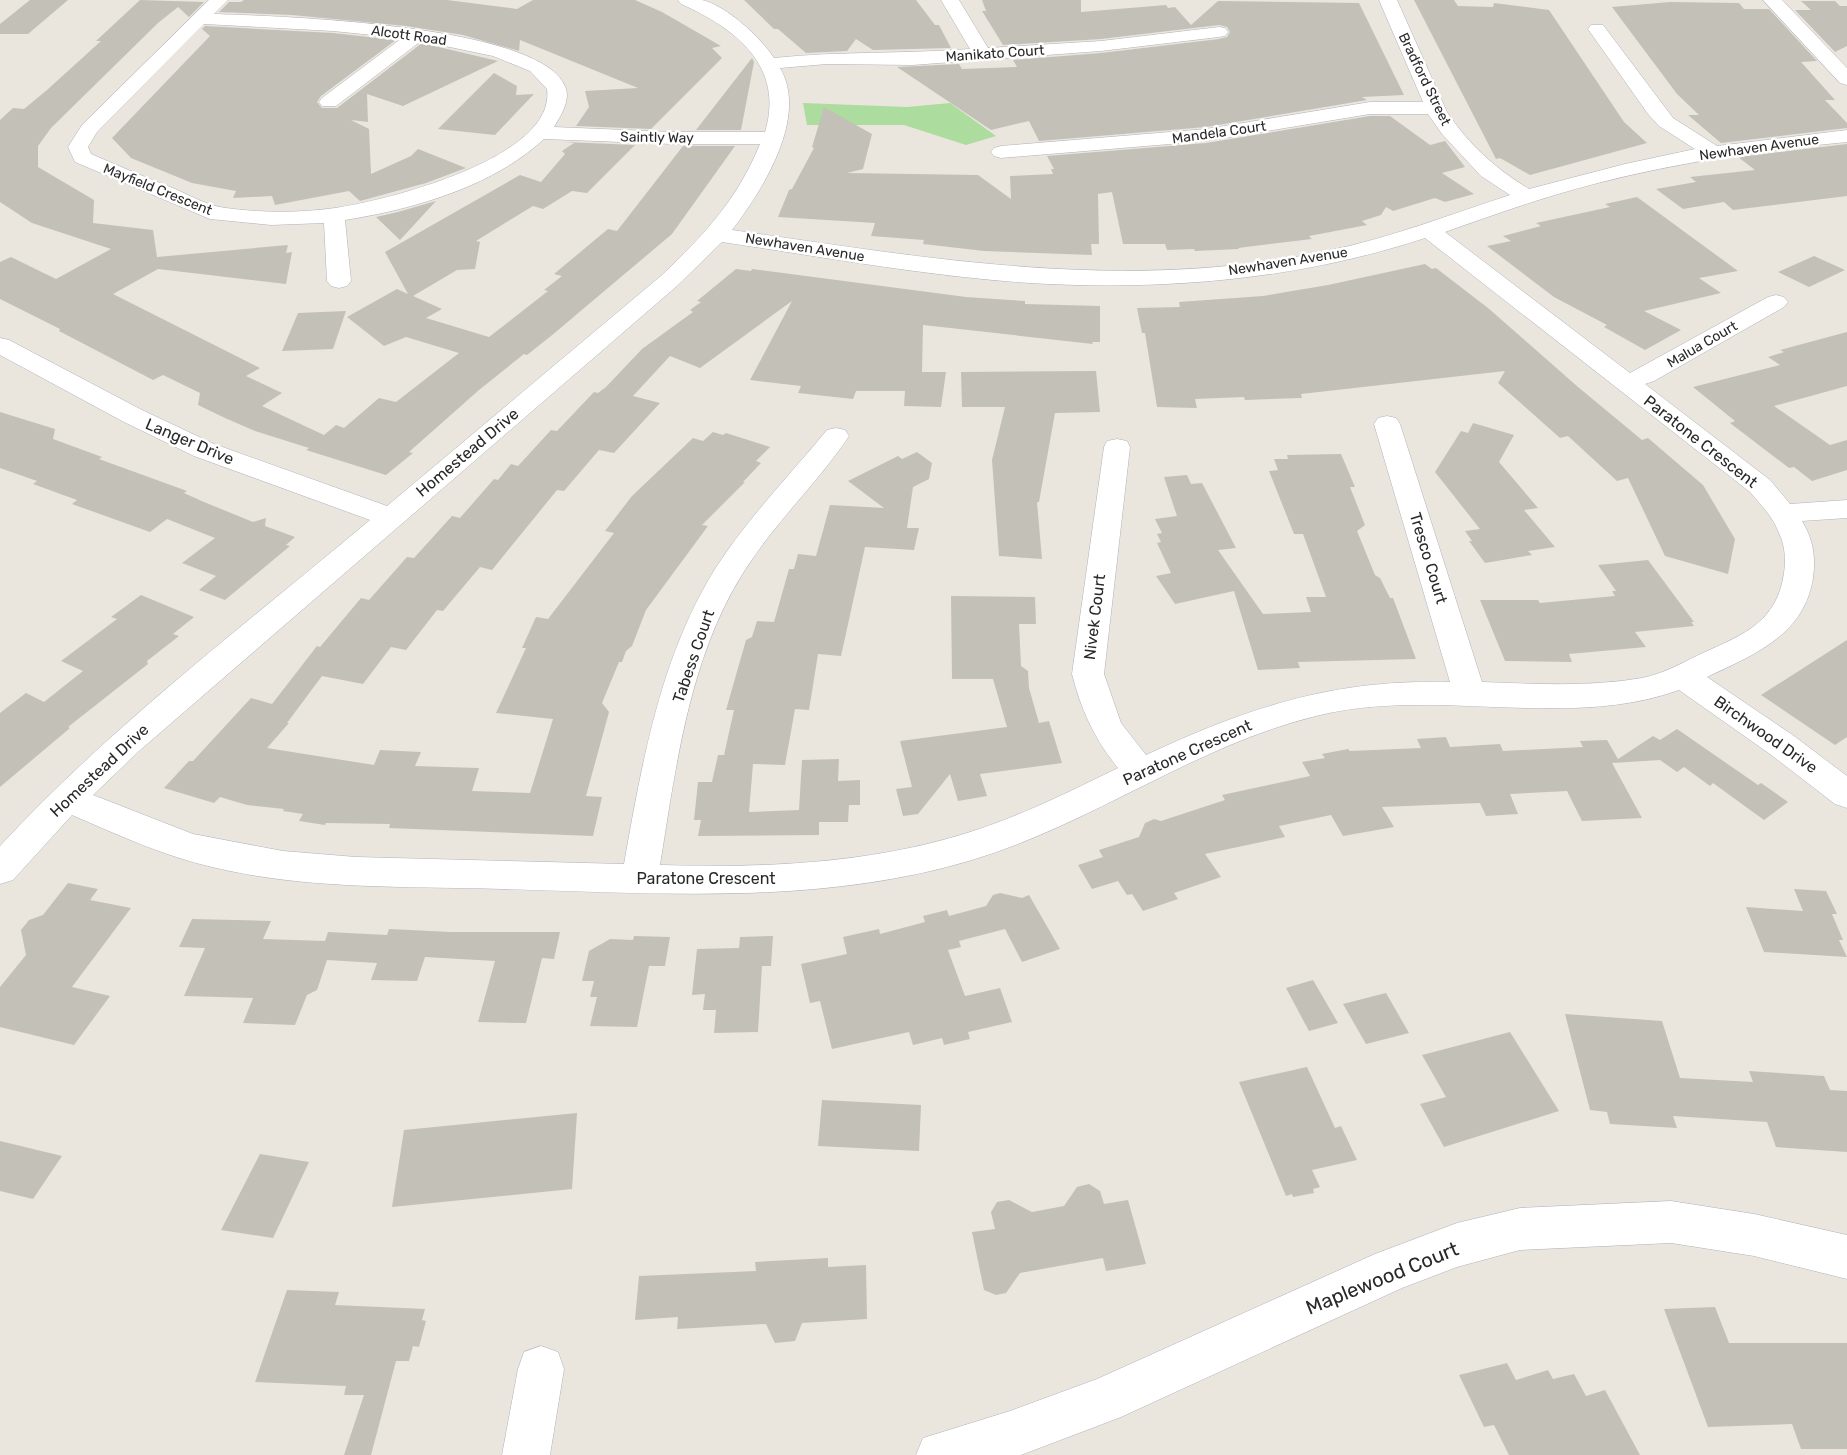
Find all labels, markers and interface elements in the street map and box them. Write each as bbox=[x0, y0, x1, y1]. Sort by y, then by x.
street label: Alcott Road bbox=[370, 22, 448, 49]
street label: Bradford Street bbox=[1395, 30, 1455, 129]
street label: Manikato Court bbox=[945, 42, 1046, 65]
street label: Mandela Court bbox=[1171, 117, 1268, 147]
street label: Saintly Way bbox=[620, 128, 694, 147]
street label: Newhaven Avenue bbox=[1698, 131, 1820, 164]
street label: Mayfield Crescent bbox=[101, 160, 215, 219]
street label: Newhaven Avenue bbox=[744, 230, 866, 265]
street label: Newhaven Avenue bbox=[1227, 244, 1349, 279]
street label: Malua Court bbox=[1664, 317, 1741, 371]
street label: Paratone Crescent bbox=[1640, 391, 1761, 492]
street label: Homestead Drive bbox=[412, 404, 522, 501]
street label: Langer Drive bbox=[143, 414, 237, 469]
street label: Tresco Court bbox=[1406, 510, 1451, 606]
street label: Nivek Court bbox=[1080, 573, 1109, 661]
street label: Tabess Court bbox=[669, 607, 718, 705]
street label: Birchwood Drive bbox=[1710, 692, 1821, 777]
street label: Paratone Crescent bbox=[1120, 716, 1255, 789]
street label: Homestead Drive bbox=[46, 720, 153, 821]
street label: Paratone Crescent bbox=[637, 869, 776, 888]
street label: Maplewood Court bbox=[1302, 1236, 1462, 1320]

